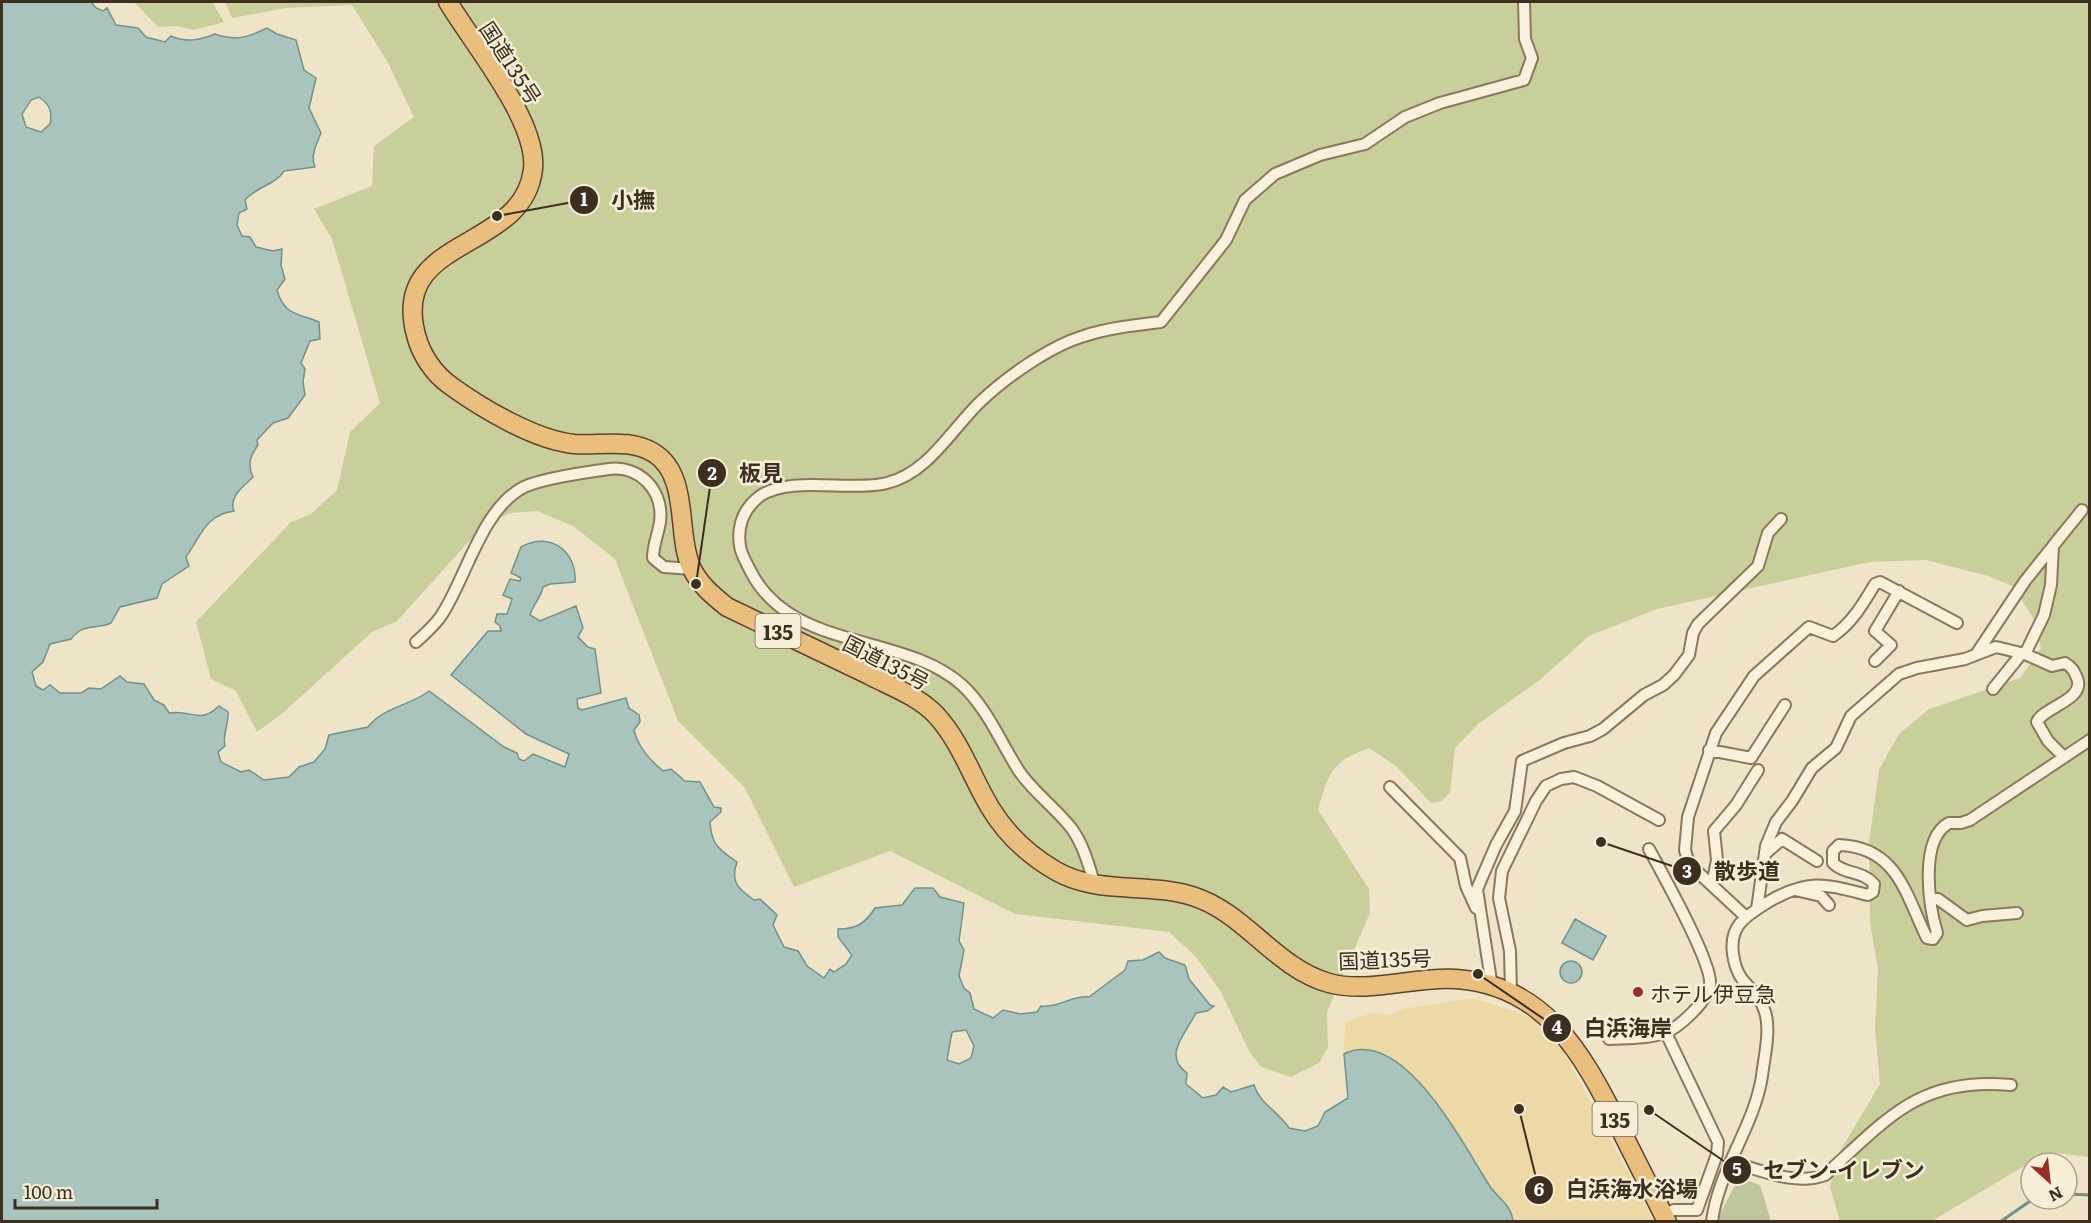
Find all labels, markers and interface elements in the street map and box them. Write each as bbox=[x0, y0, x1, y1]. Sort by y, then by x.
street label: 国道135号 bbox=[474, 14, 550, 110]
callout: 小撫 bbox=[569, 180, 667, 220]
text: 小撫 bbox=[611, 182, 655, 215]
text: 1 bbox=[580, 185, 588, 212]
callout: 板見 bbox=[697, 453, 795, 493]
text: 板見 bbox=[739, 455, 783, 488]
text: 2 bbox=[707, 459, 717, 486]
road number: 135 bbox=[756, 614, 800, 648]
street label: 国道135号 bbox=[838, 626, 936, 696]
callout: 散歩道 bbox=[1672, 851, 1792, 891]
text: 散歩道 bbox=[1714, 853, 1780, 886]
text: 3 bbox=[1682, 857, 1692, 884]
street label: 国道135号 bbox=[1338, 941, 1432, 975]
place label: ホテル伊豆急 bbox=[1650, 977, 1776, 1008]
marker: ホテル伊豆急 bbox=[1631, 985, 1645, 999]
callout: 白浜海岸 bbox=[1542, 1008, 1684, 1048]
text: 白浜海岸 bbox=[1584, 1010, 1672, 1043]
text: 4 bbox=[1552, 1013, 1563, 1040]
road number: 135 bbox=[1592, 1102, 1638, 1136]
callout: セブン-イレブン bbox=[1722, 1150, 1937, 1190]
north arrow bbox=[2019, 1151, 2079, 1211]
text: セブン-イレブン bbox=[1763, 1152, 1925, 1185]
text: 5 bbox=[1732, 1155, 1742, 1182]
callout: 白浜海水浴場 bbox=[1524, 1170, 1710, 1210]
text: 白浜海水浴場 bbox=[1566, 1171, 1698, 1204]
scale bar bbox=[15, 1172, 158, 1210]
text: 6 bbox=[1534, 1175, 1544, 1202]
text: 100 m bbox=[24, 1178, 73, 1205]
text: N bbox=[2045, 1182, 2068, 1209]

